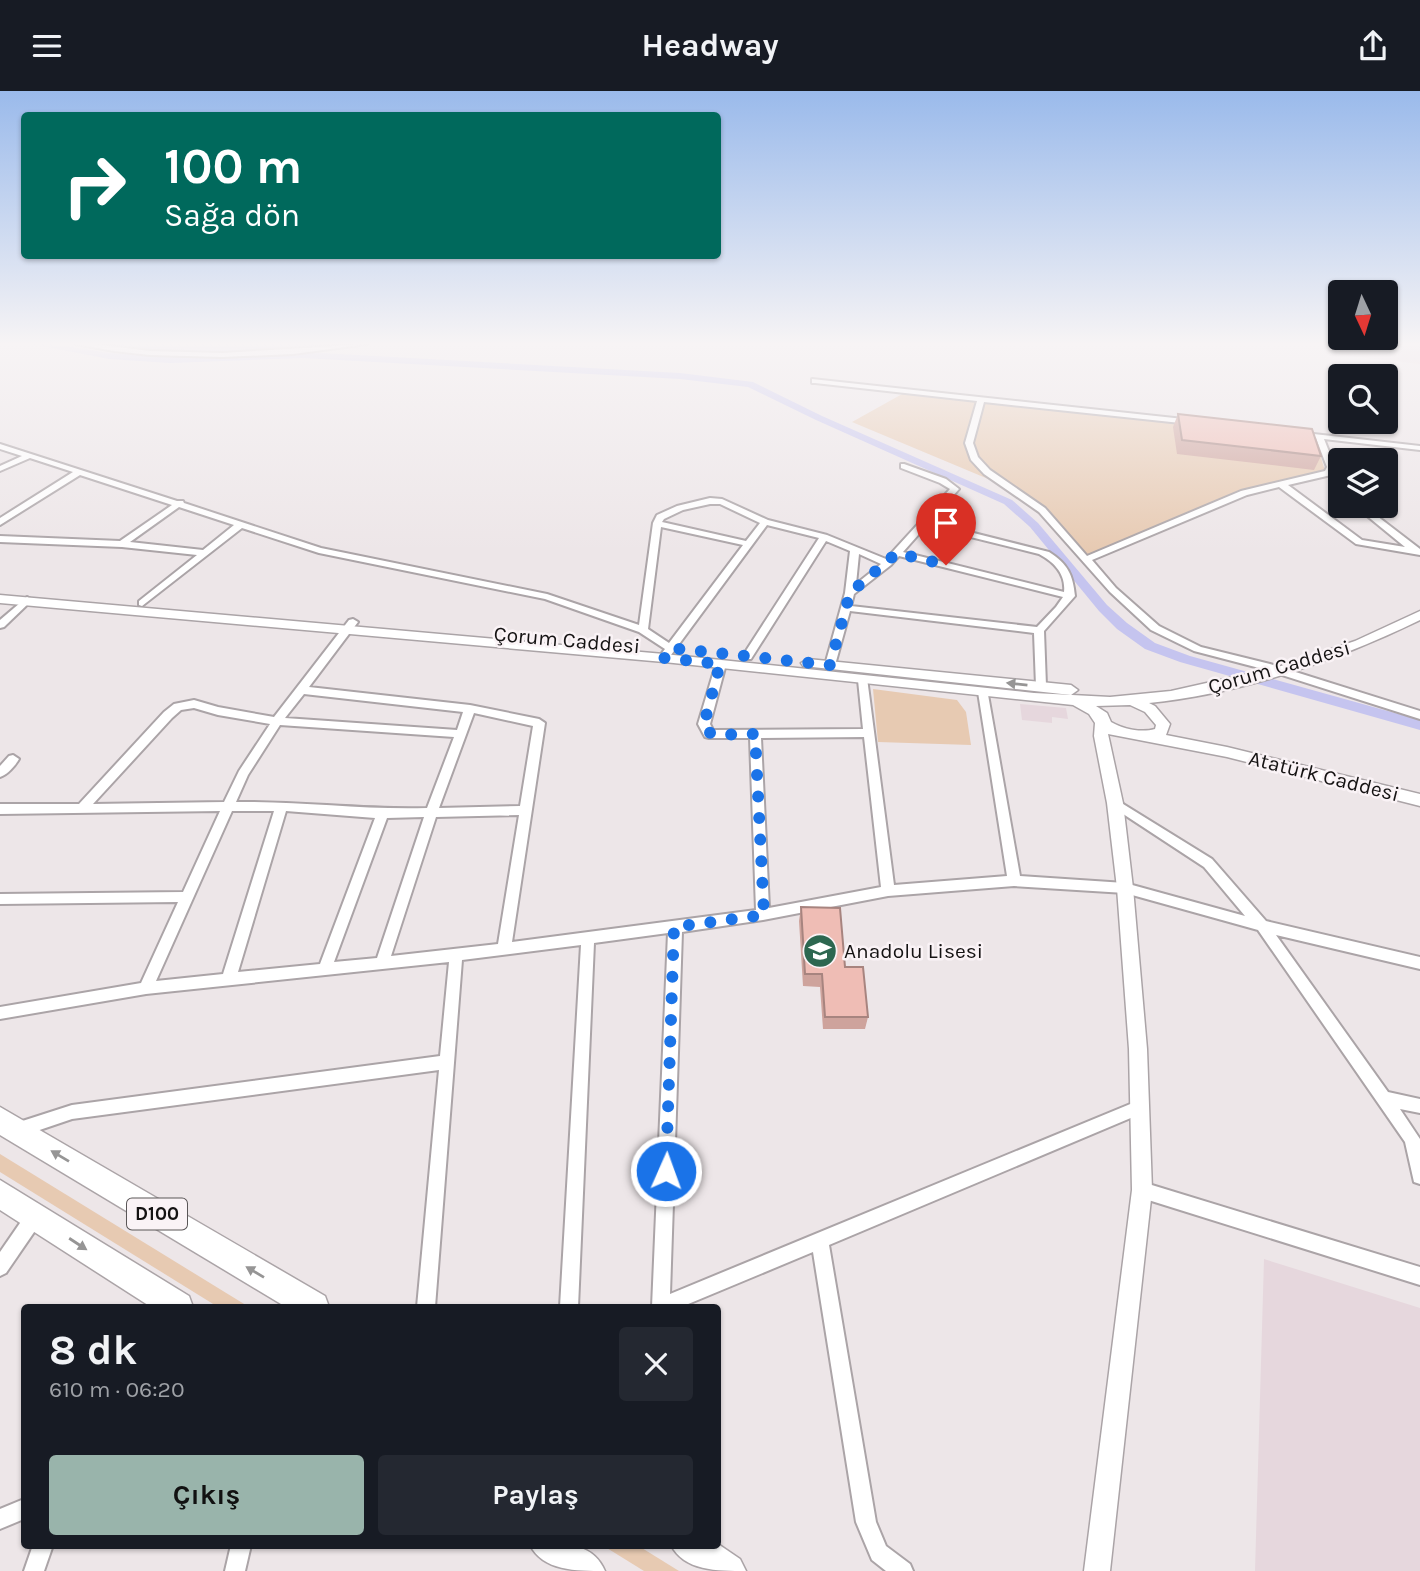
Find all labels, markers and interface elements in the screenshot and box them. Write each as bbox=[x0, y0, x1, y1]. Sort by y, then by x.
icon: menu bbox=[28, 27, 66, 65]
text: Headway bbox=[642, 27, 779, 64]
icon: share bbox=[1354, 27, 1392, 65]
text: 100 m bbox=[164, 138, 302, 195]
icon: right bbox=[49, 140, 140, 231]
text: Sağa dön bbox=[164, 197, 300, 234]
north arrow bbox=[1328, 280, 1398, 350]
map controls bbox=[1328, 280, 1398, 518]
button: search bbox=[1328, 364, 1398, 434]
button: layers bbox=[1328, 448, 1398, 518]
pin bbox=[916, 493, 976, 565]
icon: arrive bbox=[927, 504, 965, 542]
street label: Çorum Caddesi bbox=[493, 622, 641, 658]
street label: Çorum Caddesi bbox=[1205, 635, 1353, 699]
one-way arrow bbox=[1005, 678, 1027, 689]
street label: Atatürk Caddesi bbox=[1246, 746, 1402, 806]
school or university icon: Anadolu Lisesi bbox=[801, 932, 839, 970]
place label: Anadolu Lisesi bbox=[844, 939, 983, 963]
position arrow bbox=[629, 1134, 703, 1208]
one-way arrow bbox=[50, 1150, 70, 1162]
road number: D100 bbox=[127, 1198, 187, 1229]
one-way arrow bbox=[69, 1237, 88, 1250]
one-way arrow bbox=[246, 1266, 265, 1279]
text: 8 dk bbox=[49, 1325, 137, 1375]
button: close bbox=[619, 1327, 693, 1401]
text: 610 m · 06:20 bbox=[49, 1376, 185, 1403]
button: Çıkış bbox=[49, 1455, 364, 1535]
button: Paylaş bbox=[378, 1455, 693, 1535]

